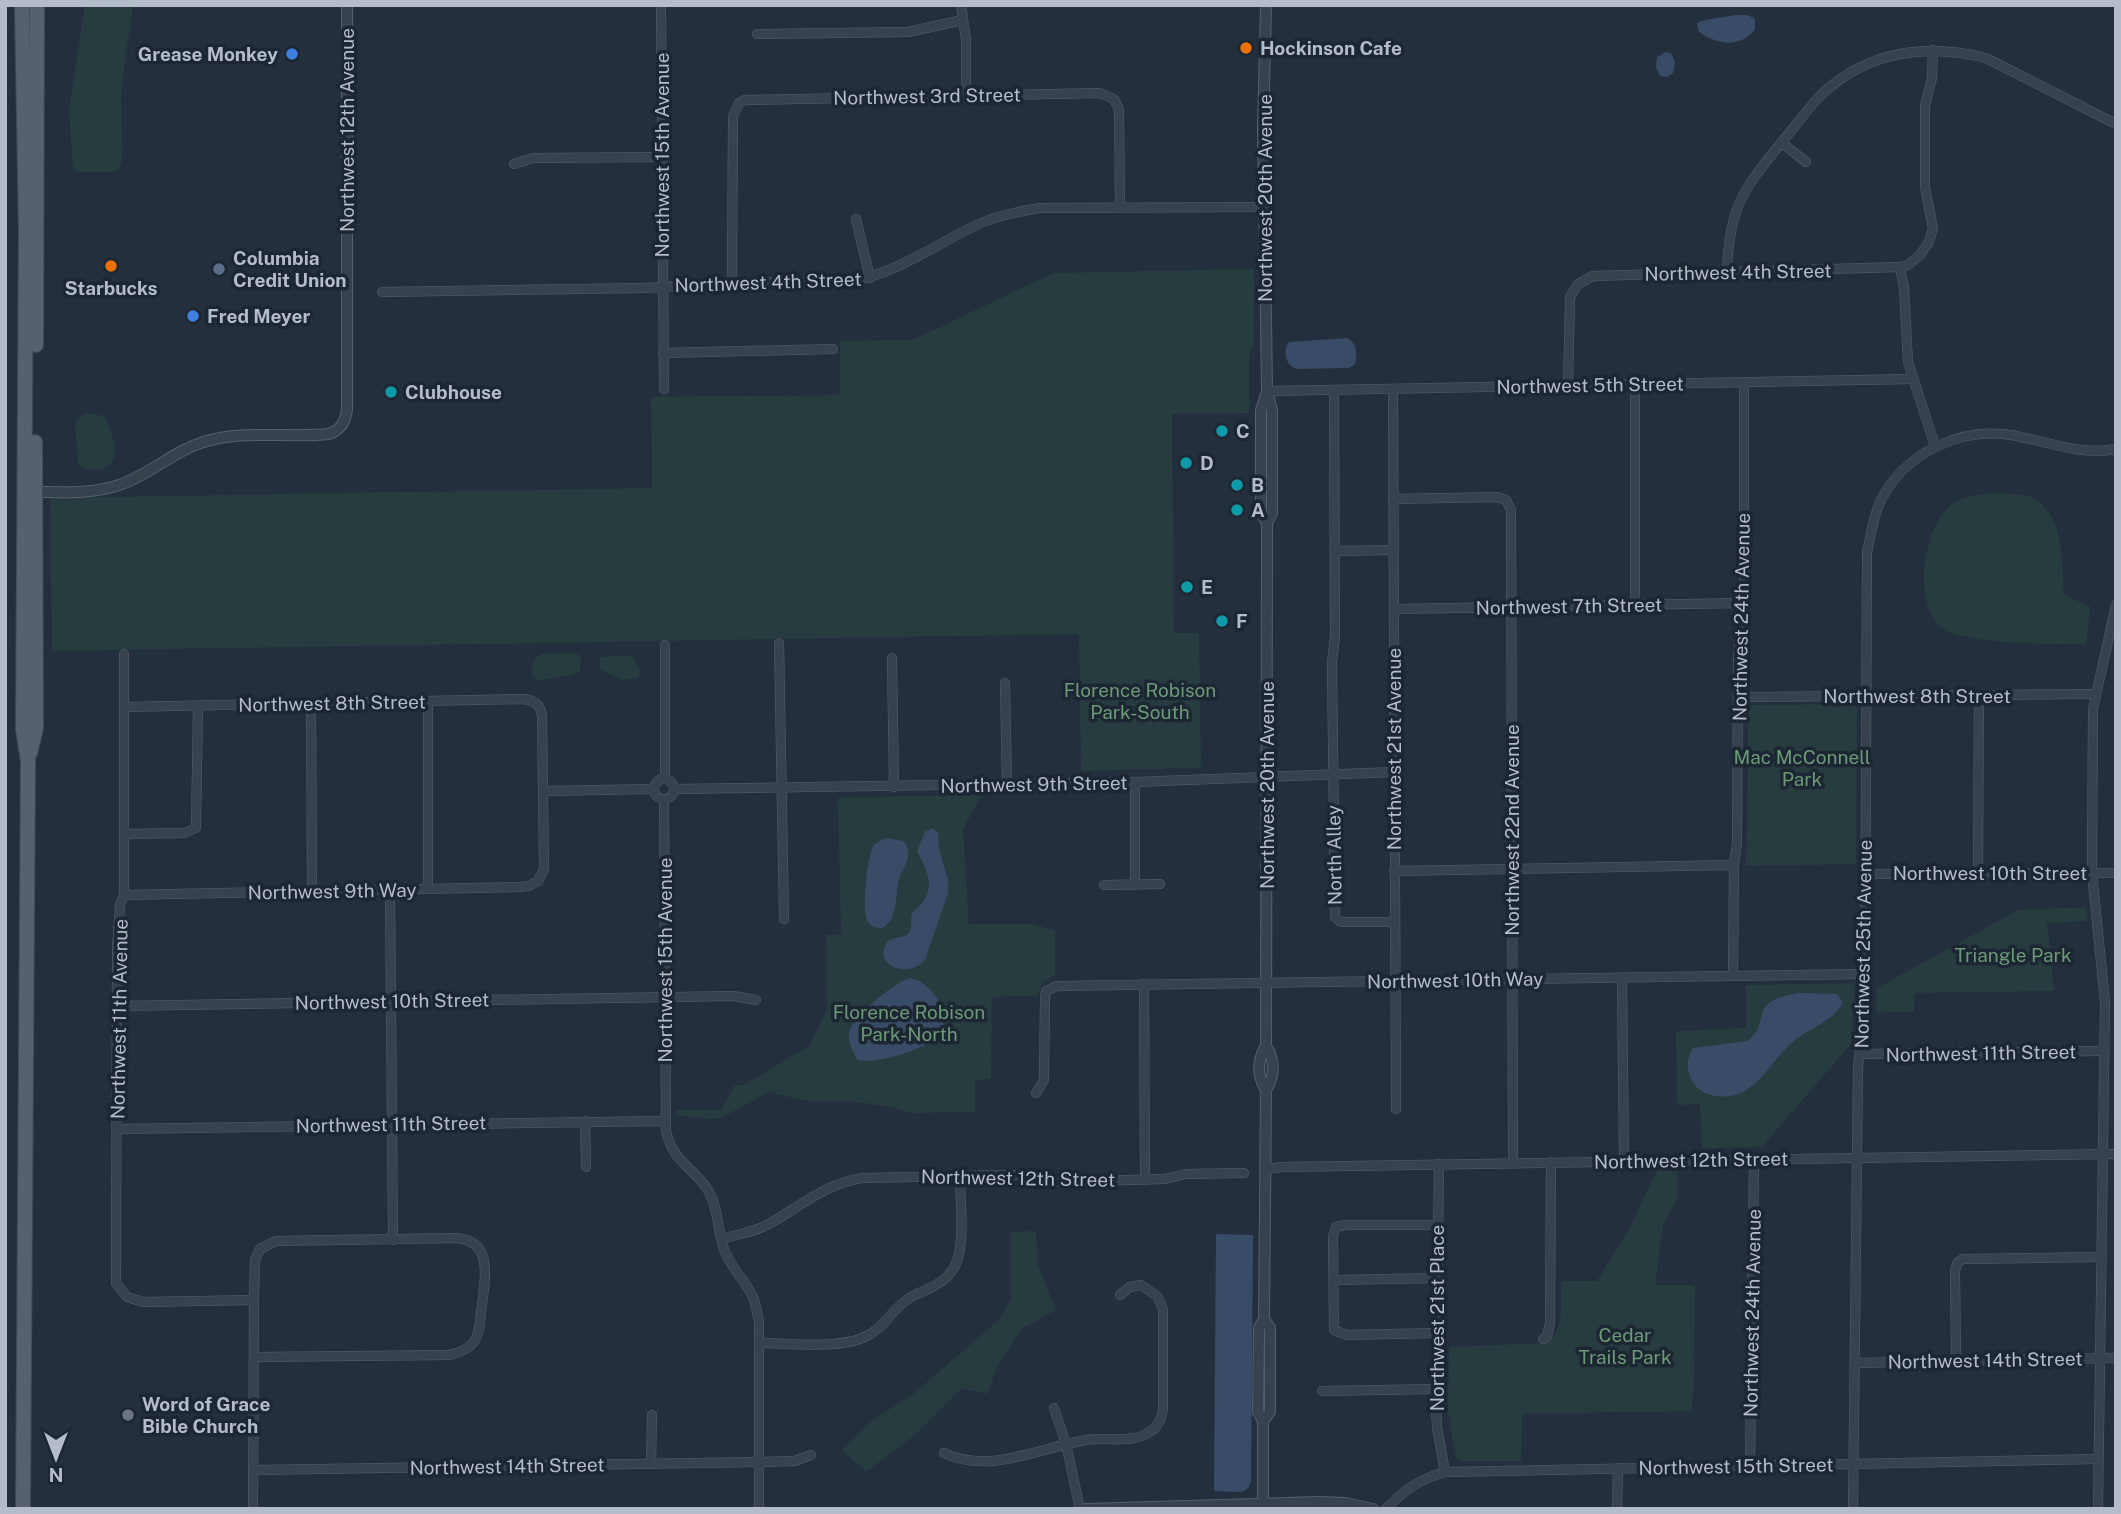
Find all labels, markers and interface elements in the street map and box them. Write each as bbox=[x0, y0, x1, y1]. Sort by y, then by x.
street label: Northwest 12th Avenue bbox=[336, 28, 358, 232]
place label: Hockinson Cafe bbox=[1260, 37, 1402, 59]
marker: Hockinson Cafe bbox=[1238, 40, 1254, 56]
place label: Grease Monkey bbox=[138, 43, 278, 65]
marker: Grease Monkey bbox=[284, 46, 300, 62]
street label: Northwest 15th Avenue bbox=[651, 53, 673, 257]
street label: Northwest 3rd Street bbox=[833, 83, 1021, 109]
street label: Northwest 20th Avenue bbox=[1254, 94, 1276, 302]
place label: Columbia Credit Union bbox=[233, 247, 347, 291]
marker: Starbucks bbox=[103, 258, 119, 274]
street label: Northwest 4th Street bbox=[1644, 259, 1832, 285]
marker: Columbia Credit Union bbox=[211, 261, 227, 277]
street label: Northwest 4th Street bbox=[674, 268, 862, 296]
place label: Starbucks bbox=[64, 277, 158, 299]
place label: Fred Meyer bbox=[207, 305, 310, 327]
marker: Fred Meyer bbox=[185, 308, 201, 324]
street label: Northwest 5th Street bbox=[1496, 372, 1684, 398]
place label: Clubhouse bbox=[405, 381, 502, 403]
marker: Clubhouse bbox=[383, 384, 399, 400]
place label: C bbox=[1236, 420, 1250, 442]
marker: C bbox=[1214, 423, 1230, 439]
place label: D bbox=[1200, 452, 1214, 474]
marker: D bbox=[1178, 455, 1194, 471]
place label: B bbox=[1251, 474, 1264, 496]
marker: B bbox=[1229, 477, 1245, 493]
place label: A bbox=[1251, 499, 1265, 521]
marker: A bbox=[1229, 502, 1245, 518]
street label: Northwest 24th Avenue bbox=[1728, 513, 1754, 721]
place label: E bbox=[1201, 576, 1213, 598]
marker: E bbox=[1179, 579, 1195, 595]
street label: Northwest 7th Street bbox=[1475, 593, 1663, 619]
place label: F bbox=[1236, 610, 1248, 632]
marker: F bbox=[1214, 613, 1230, 629]
street label: Northwest 21st Avenue bbox=[1383, 648, 1405, 850]
park label: Florence Robison Park-South bbox=[1064, 679, 1216, 723]
street label: Northwest 20th Avenue bbox=[1256, 681, 1278, 889]
street label: Northwest 8th Street bbox=[1823, 685, 2011, 707]
street label: Northwest 8th Street bbox=[238, 690, 426, 716]
street label: Northwest 22nd Avenue bbox=[1501, 724, 1523, 936]
park label: Mac McConnell Park bbox=[1734, 746, 1870, 790]
street label: Northwest 9th Street bbox=[940, 771, 1128, 797]
street label: North Alley bbox=[1322, 805, 1346, 905]
street label: Northwest 25th Avenue bbox=[1850, 840, 1876, 1048]
street label: Northwest 15th Avenue bbox=[654, 858, 676, 1062]
street label: Northwest 10th Street bbox=[1893, 862, 2087, 884]
street label: Northwest 9th Way bbox=[247, 879, 417, 903]
street label: Northwest 11th Avenue bbox=[106, 919, 132, 1119]
park label: Triangle Park bbox=[1954, 944, 2072, 966]
street label: Northwest 10th Way bbox=[1367, 967, 1543, 993]
street label: Northwest 10th Street bbox=[294, 988, 490, 1014]
park label: Florence Robison Park-North bbox=[833, 1001, 985, 1045]
street label: Northwest 11th Street bbox=[1885, 1040, 2077, 1066]
street label: Northwest 11th Street bbox=[295, 1111, 487, 1137]
street label: Northwest 12th Street bbox=[1594, 1147, 1788, 1173]
street label: Northwest 12th Street bbox=[921, 1165, 1115, 1191]
street label: Northwest 24th Avenue bbox=[1739, 1209, 1765, 1417]
street label: Northwest 21st Place bbox=[1426, 1225, 1448, 1411]
park label: Cedar Trails Park bbox=[1578, 1324, 1672, 1368]
street label: Northwest 14th Street bbox=[1887, 1347, 2083, 1373]
place label: Word of Grace Bible Church bbox=[142, 1393, 270, 1437]
marker: Word of Grace Bible Church bbox=[120, 1407, 136, 1423]
north arrow bbox=[21, 1423, 91, 1493]
street label: Northwest 14th Street bbox=[409, 1453, 605, 1479]
street label: Northwest 15th Street bbox=[1638, 1453, 1834, 1479]
text: N bbox=[49, 1464, 63, 1486]

